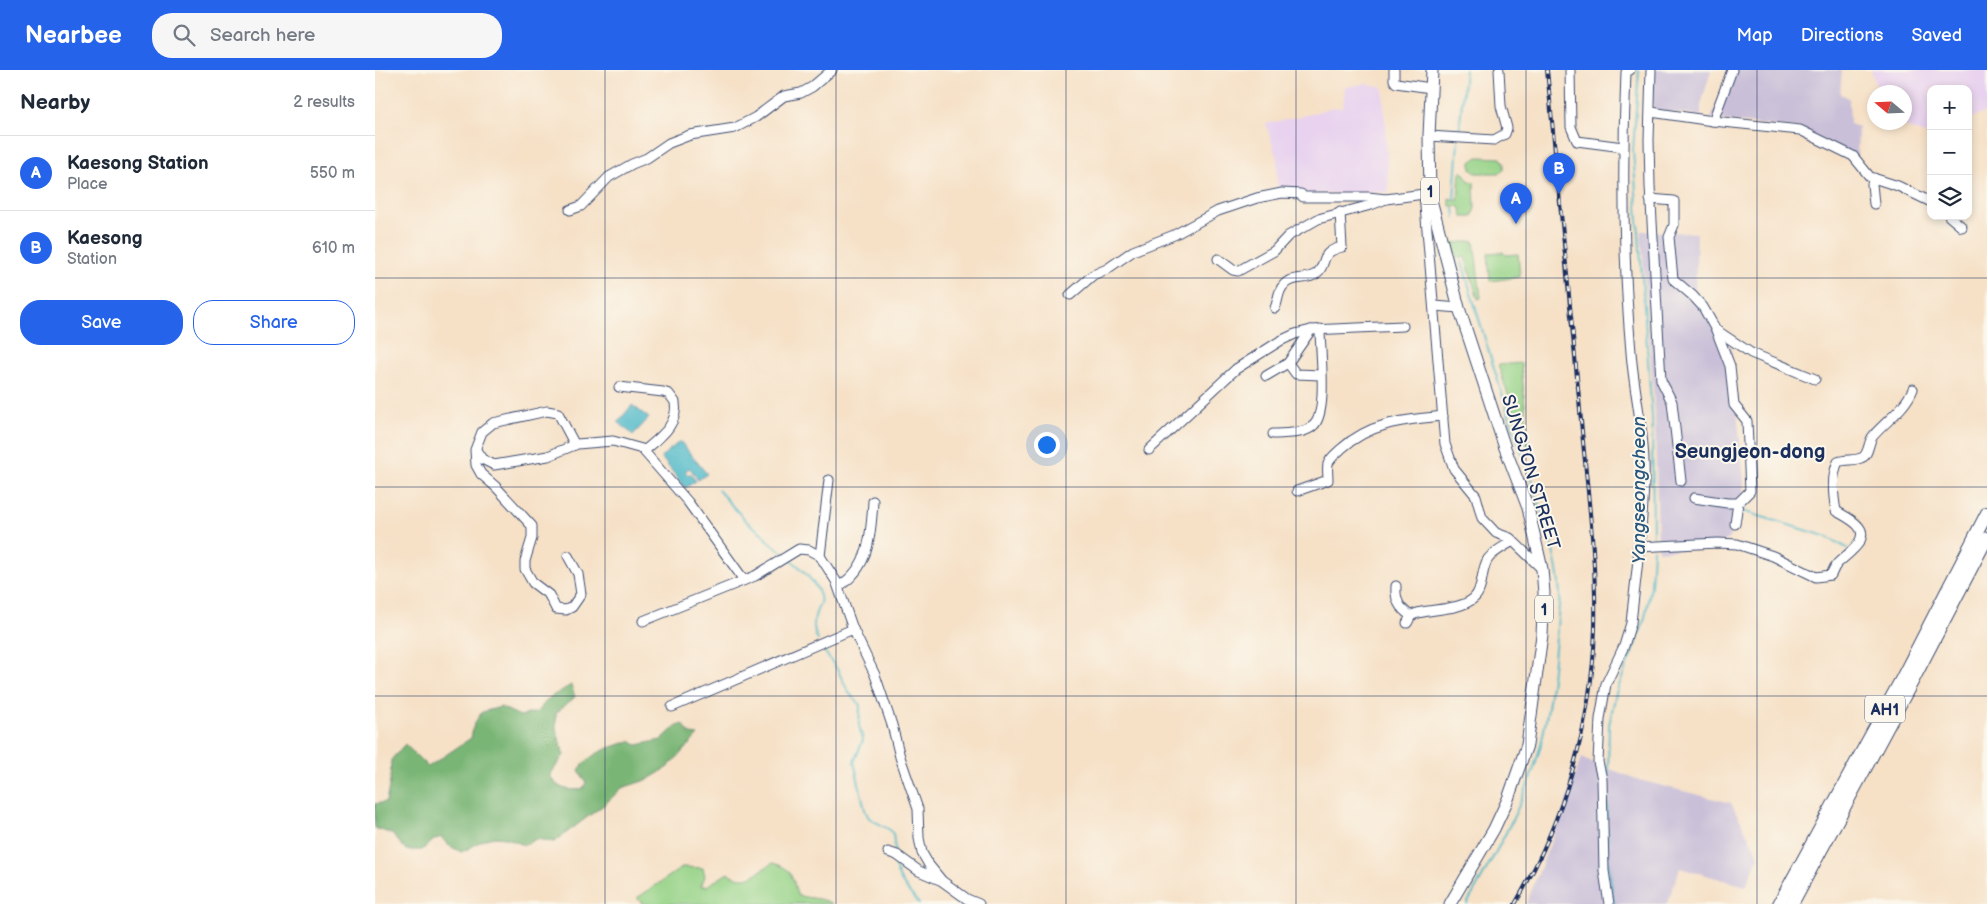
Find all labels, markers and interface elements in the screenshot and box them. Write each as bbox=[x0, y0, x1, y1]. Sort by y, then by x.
search box bbox=[152, 13, 502, 58]
text: Nearbee bbox=[25, 21, 122, 50]
icon: search bbox=[170, 21, 198, 49]
text: Search here bbox=[210, 24, 315, 47]
text: Map bbox=[1737, 25, 1773, 46]
text: Directions bbox=[1801, 25, 1883, 46]
text: Saved bbox=[1911, 25, 1962, 46]
north arrow bbox=[1867, 85, 1912, 130]
map controls bbox=[1927, 85, 1972, 220]
button: + bbox=[1927, 85, 1972, 130]
text: Nearby bbox=[20, 90, 90, 115]
text: 2 results bbox=[293, 93, 355, 112]
button: − bbox=[1927, 130, 1972, 175]
text: Kaesong Station bbox=[67, 152, 209, 175]
pin: B bbox=[1543, 153, 1575, 194]
text: A bbox=[31, 164, 41, 183]
text: 550 m bbox=[310, 164, 355, 183]
text: Place bbox=[67, 175, 108, 194]
button: layers bbox=[1927, 175, 1972, 220]
road number: 1 bbox=[1421, 178, 1439, 204]
pin: A bbox=[1500, 183, 1532, 224]
text: Kaesong bbox=[67, 227, 143, 250]
text: B bbox=[30, 239, 42, 258]
text: 610 m bbox=[312, 239, 355, 258]
text: Station bbox=[67, 250, 117, 269]
button: Save bbox=[20, 300, 183, 345]
button: Share bbox=[193, 300, 355, 345]
street label: SUNGJON STREET bbox=[1497, 392, 1564, 552]
water label: Yangseongcheon bbox=[1628, 416, 1651, 564]
your location bbox=[1034, 432, 1060, 458]
district label: Seungjeon-dong bbox=[1675, 440, 1825, 464]
road number: 1 bbox=[1535, 596, 1553, 622]
road number: AH1 bbox=[1865, 696, 1905, 722]

